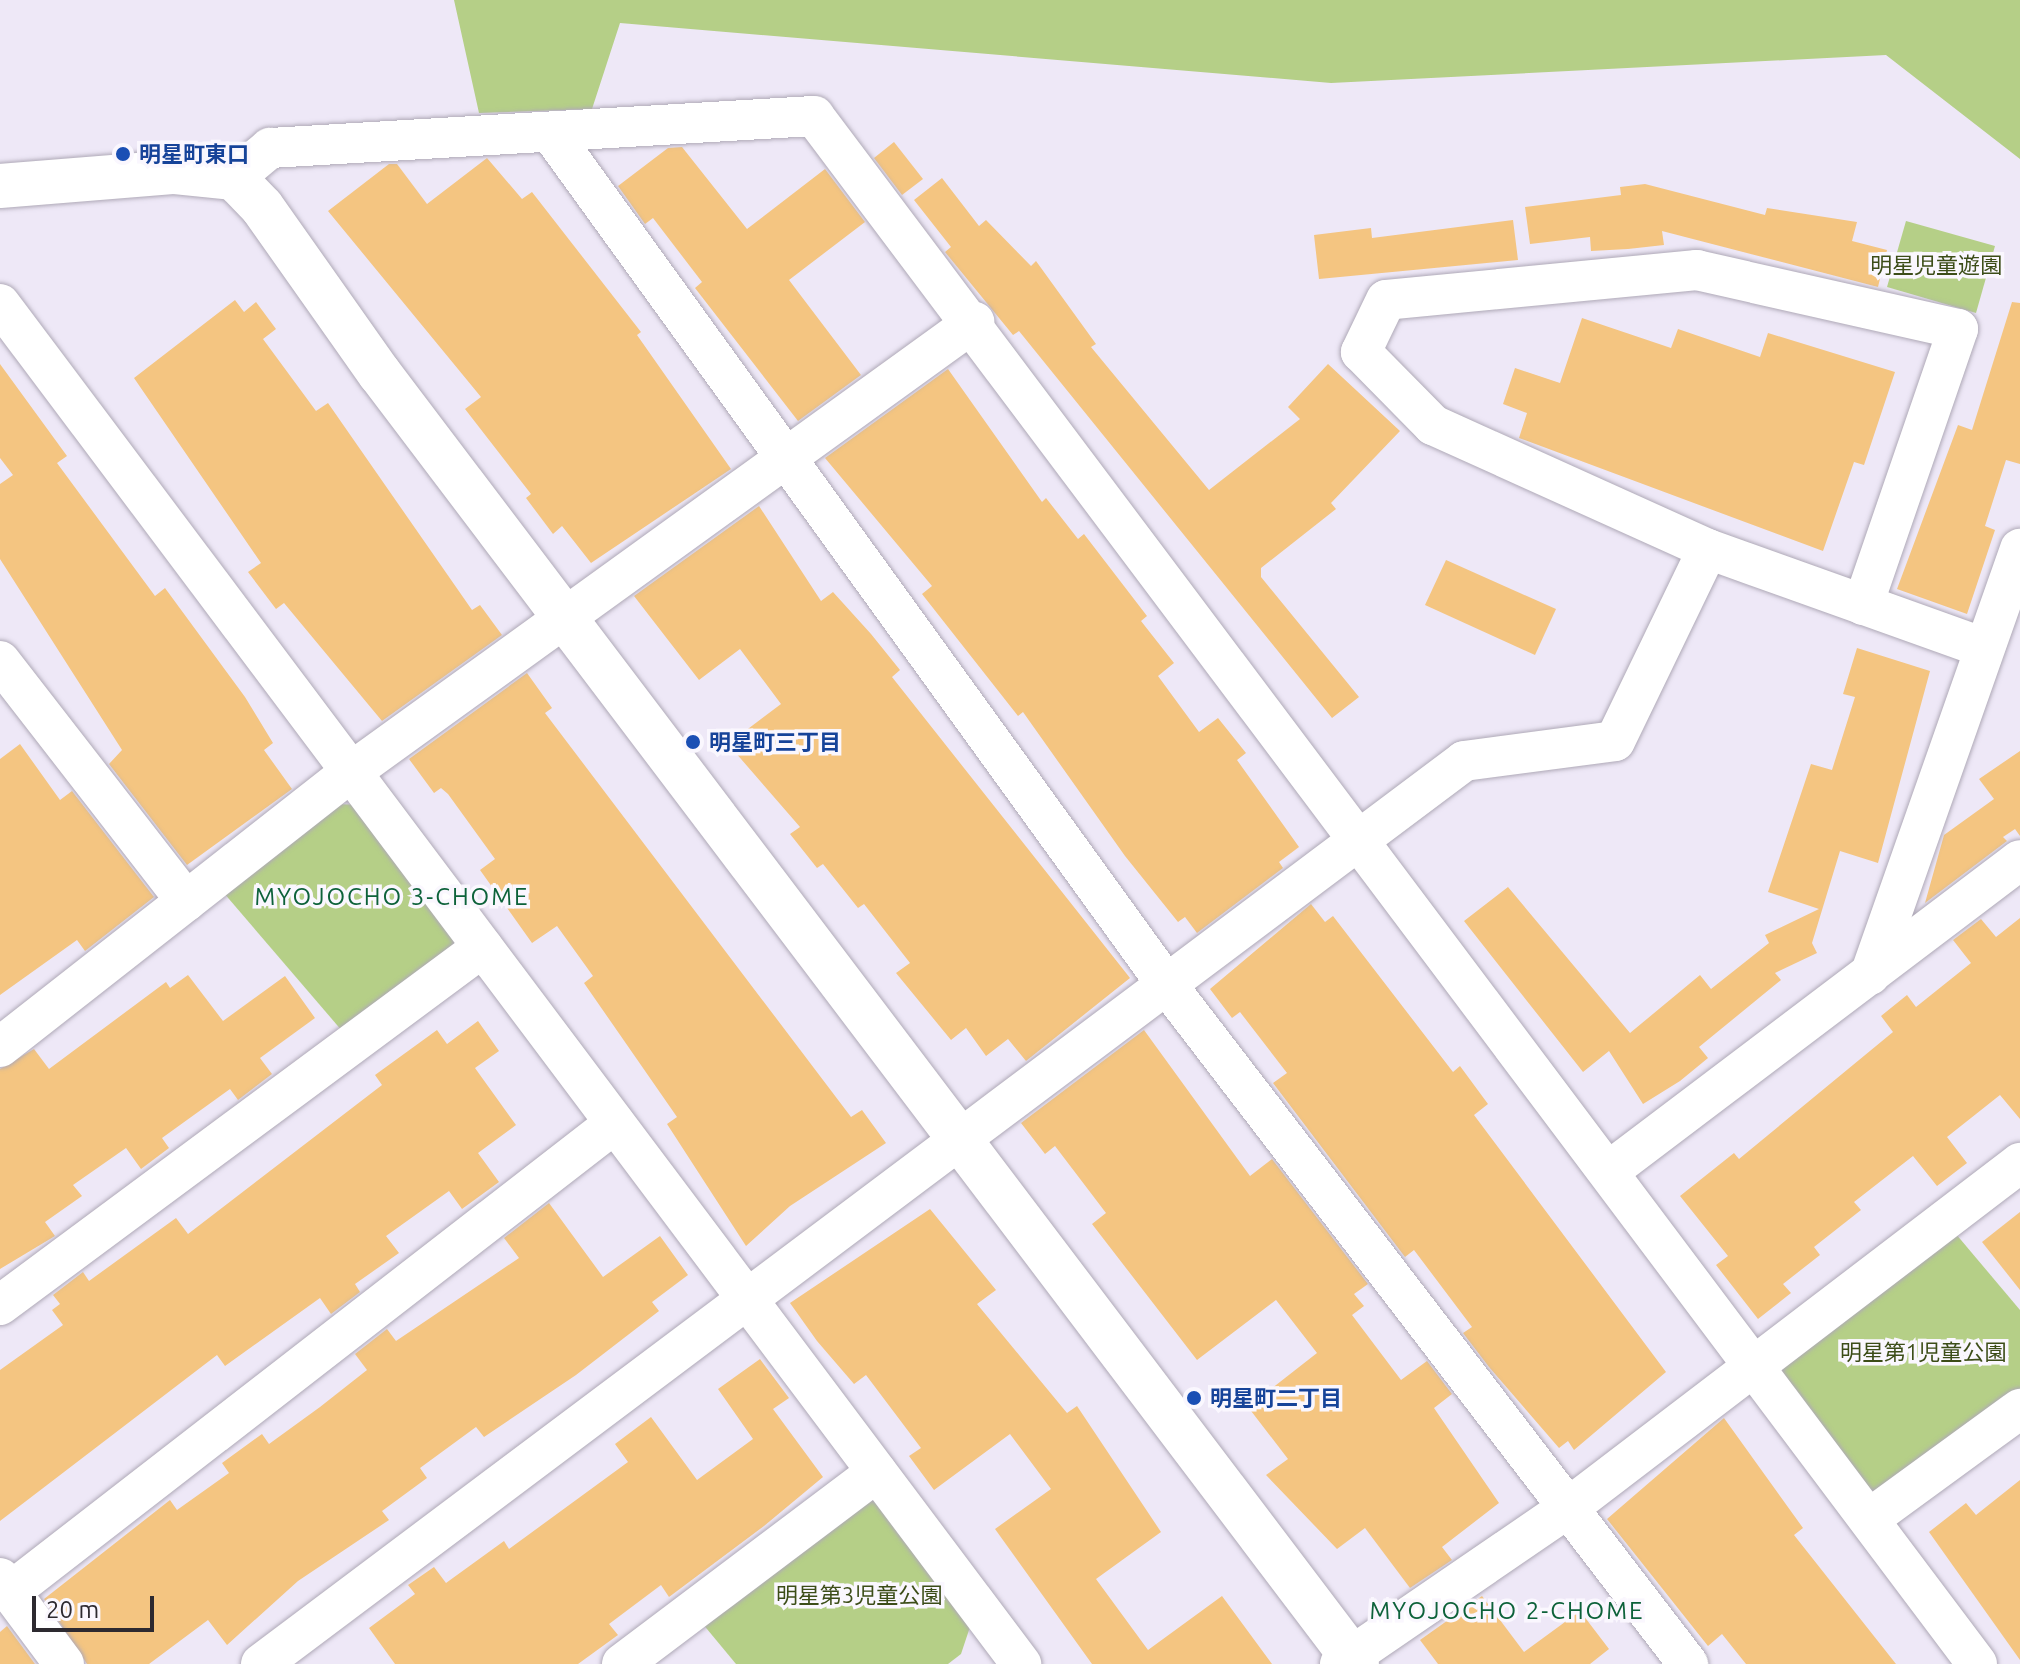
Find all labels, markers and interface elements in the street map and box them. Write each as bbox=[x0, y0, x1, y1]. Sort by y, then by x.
place label: 明星町東口 bbox=[139, 141, 249, 167]
marker: 明星町東口 bbox=[114, 145, 132, 163]
park label: 明星児童遊園 bbox=[1870, 252, 2002, 278]
place label: 明星町三丁目 bbox=[709, 729, 841, 755]
marker: 明星町三丁目 bbox=[684, 733, 702, 751]
district label: MYOJOCHO 3-CHOME bbox=[254, 883, 530, 911]
park label: 明星第1児童公園 bbox=[1840, 1339, 2006, 1365]
place label: 明星町二丁目 bbox=[1210, 1385, 1342, 1411]
marker: 明星町二丁目 bbox=[1185, 1389, 1203, 1407]
scale bar bbox=[36, 1580, 158, 1630]
park label: 明星第3児童公園 bbox=[776, 1582, 942, 1608]
text: 20 m bbox=[46, 1596, 99, 1623]
district label: MYOJOCHO 2-CHOME bbox=[1369, 1597, 1645, 1625]

